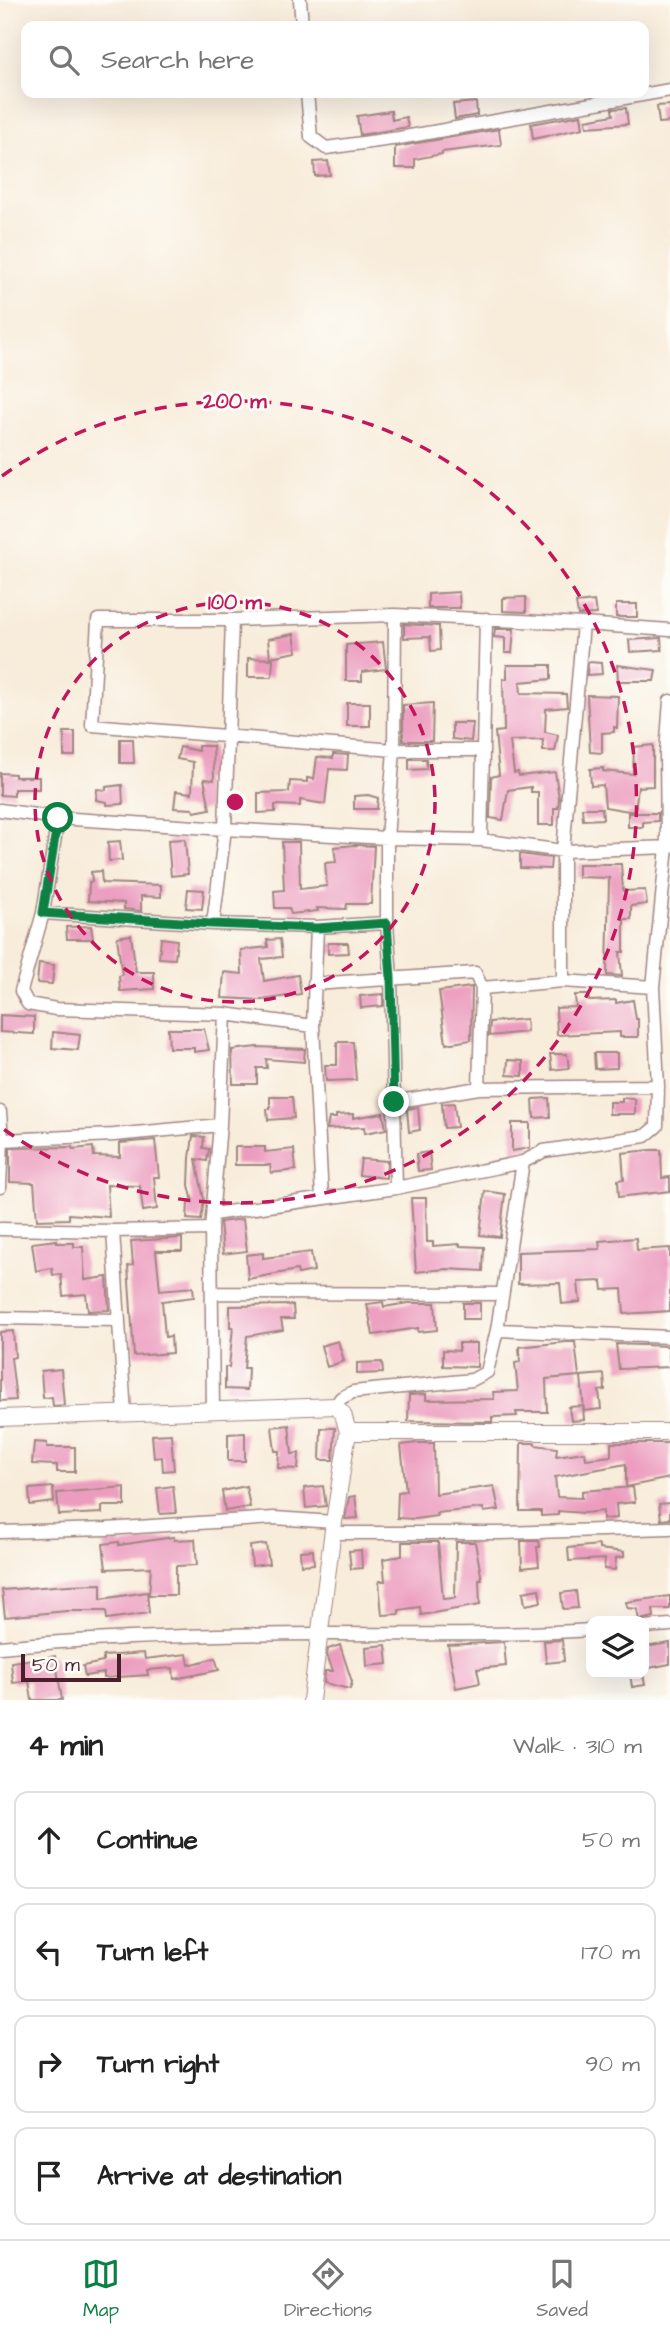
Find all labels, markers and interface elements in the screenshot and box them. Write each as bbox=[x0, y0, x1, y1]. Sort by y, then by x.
search box bbox=[21, 21, 649, 98]
icon: search bbox=[45, 41, 83, 79]
text: Search here bbox=[101, 42, 254, 78]
text: 200 m bbox=[202, 387, 267, 416]
text: 100 m bbox=[208, 588, 263, 617]
centre of rings bbox=[223, 790, 247, 814]
route start bbox=[42, 802, 73, 833]
route end bbox=[378, 1086, 409, 1117]
map controls bbox=[586, 1616, 649, 1679]
button: layers bbox=[586, 1616, 649, 1679]
scale bar bbox=[21, 1651, 121, 1683]
text: 50 m bbox=[32, 1652, 80, 1679]
text: 4 min bbox=[28, 1725, 103, 1767]
text: Walk · 310 m bbox=[513, 1730, 642, 1762]
icon: ahead bbox=[30, 1821, 68, 1859]
text: Continue bbox=[97, 1822, 198, 1858]
text: 50 m bbox=[582, 1824, 640, 1856]
icon: left bbox=[30, 1933, 68, 1971]
text: Turn left bbox=[97, 1934, 208, 1970]
text: 170 m bbox=[581, 1936, 640, 1968]
icon: right bbox=[30, 2045, 68, 2083]
text: Turn right bbox=[97, 2046, 219, 2082]
text: 90 m bbox=[585, 2048, 640, 2080]
icon: arrive bbox=[30, 2157, 68, 2195]
text: Arrive at destination bbox=[97, 2158, 342, 2194]
tab: Map bbox=[82, 2255, 120, 2324]
tab: Directions bbox=[284, 2255, 372, 2324]
tab: Saved bbox=[536, 2255, 588, 2324]

